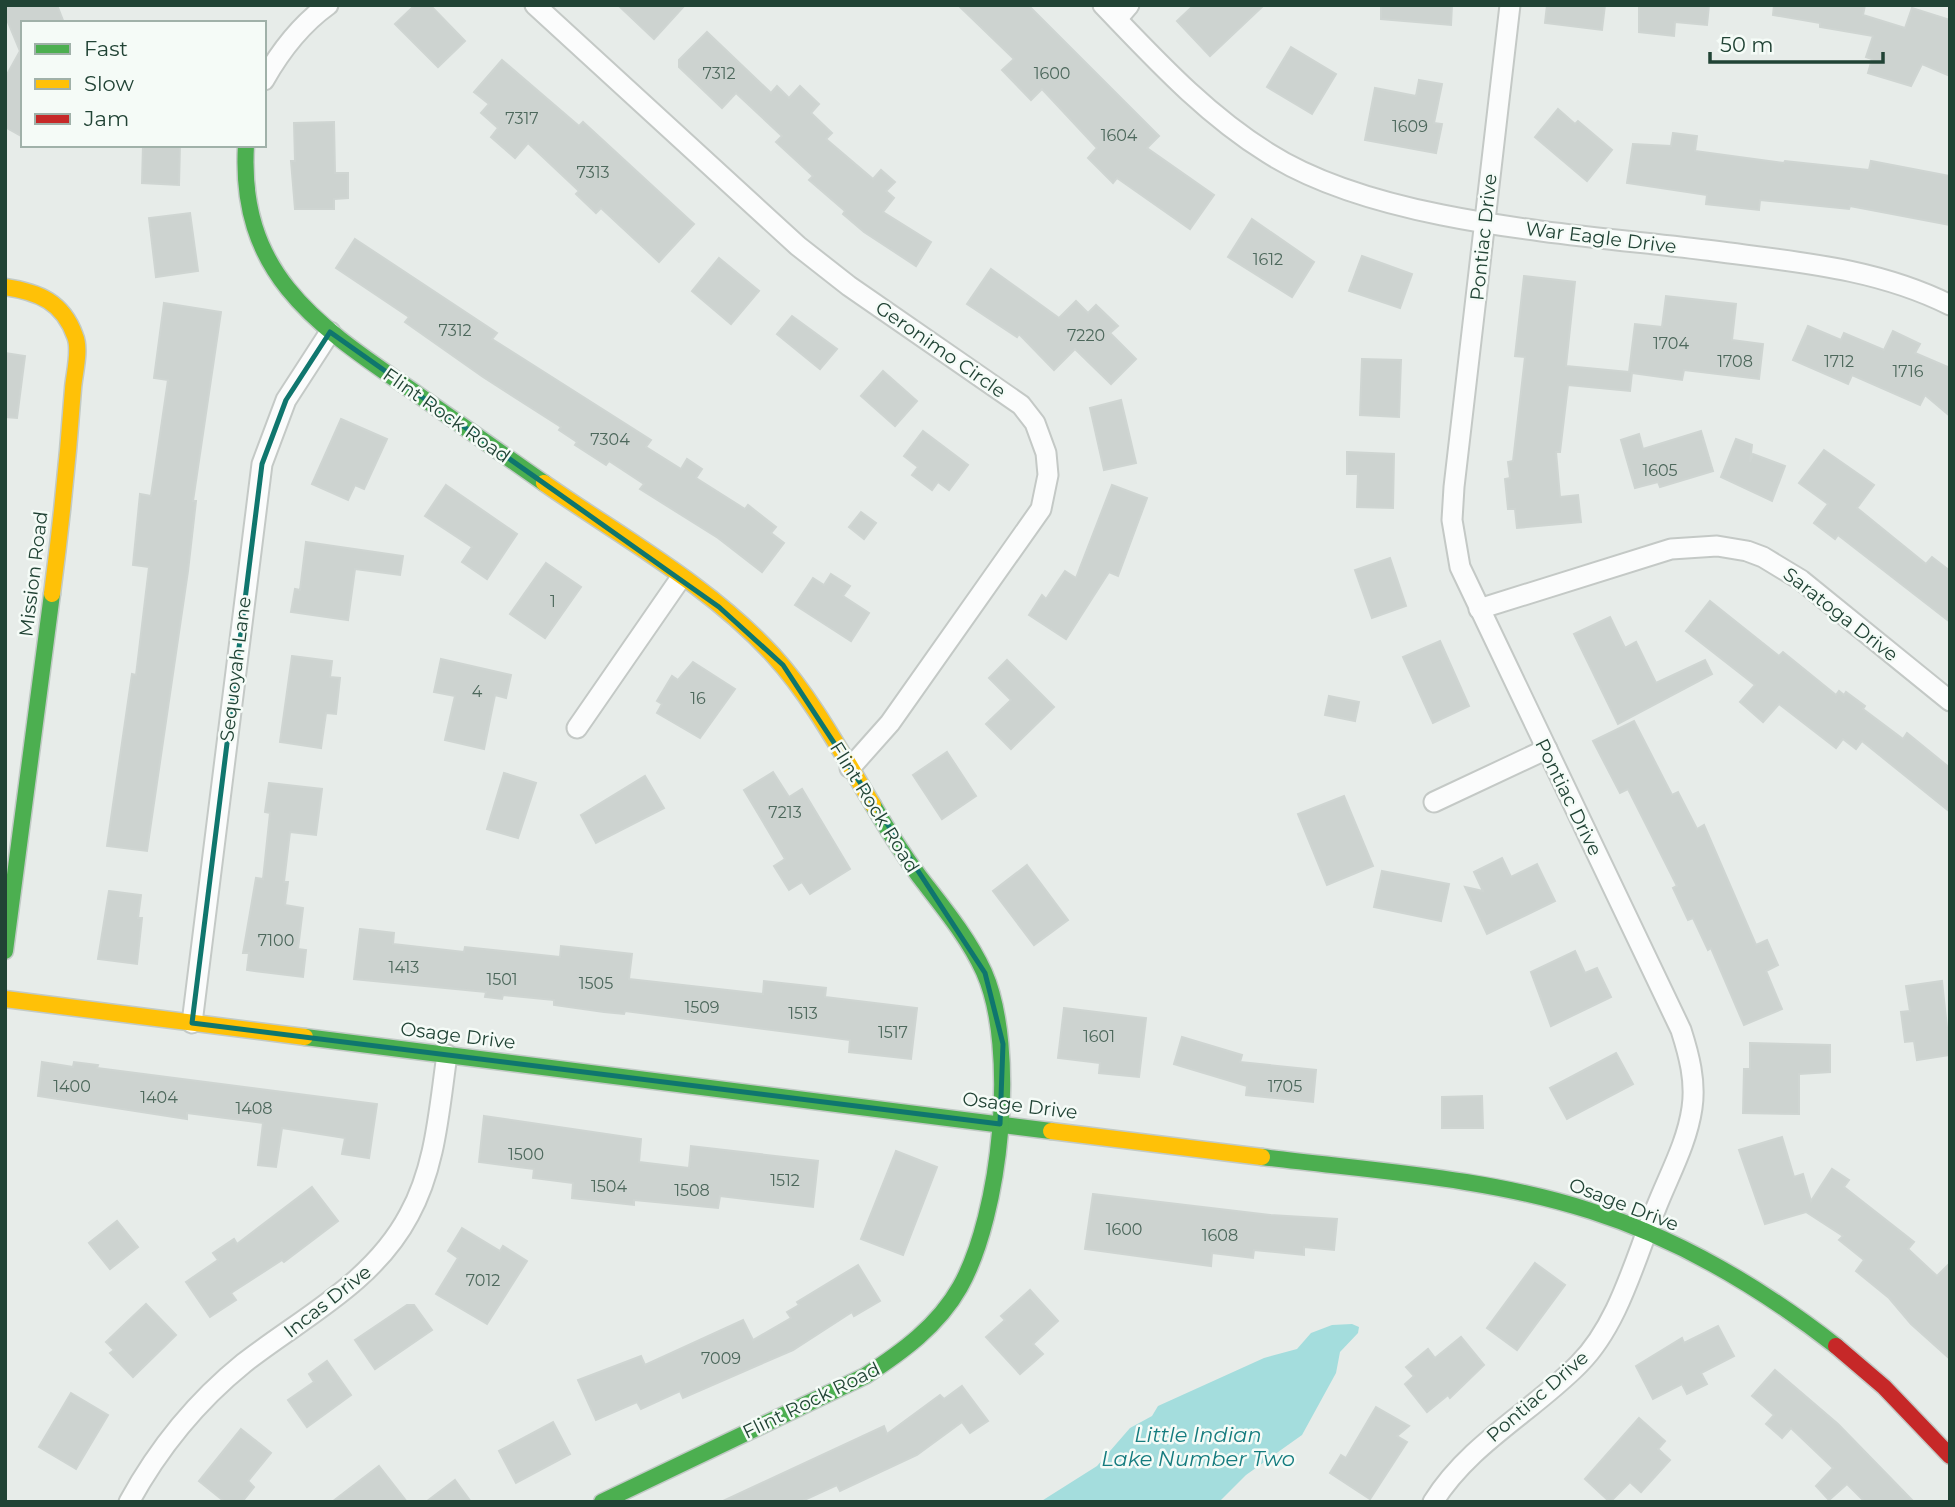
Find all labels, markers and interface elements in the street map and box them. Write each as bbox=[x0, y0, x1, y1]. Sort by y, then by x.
legend bbox=[21, 21, 266, 147]
scale bar bbox=[1710, 21, 1883, 65]
text: 50 m bbox=[1720, 32, 1774, 57]
text: Fast bbox=[84, 36, 128, 61]
house number: 7312 bbox=[702, 64, 736, 83]
house number: 1600 bbox=[1034, 64, 1070, 83]
text: Slow bbox=[84, 71, 134, 96]
text: Jam bbox=[83, 106, 129, 131]
house number: 7317 bbox=[505, 109, 539, 128]
house number: 1609 bbox=[1392, 117, 1428, 136]
house number: 1604 bbox=[1101, 126, 1138, 145]
house number: 7313 bbox=[576, 163, 610, 182]
street label: Pontiac Drive bbox=[1465, 172, 1502, 302]
street label: War Eagle Drive bbox=[1524, 217, 1678, 258]
house number: 1612 bbox=[1253, 250, 1283, 269]
street label: Geronimo Circle bbox=[871, 296, 1010, 403]
house number: 7312 bbox=[438, 321, 472, 340]
house number: 7220 bbox=[1067, 326, 1105, 345]
house number: 1704 bbox=[1653, 334, 1689, 353]
house number: 1708 bbox=[1717, 352, 1753, 371]
house number: 1712 bbox=[1824, 352, 1854, 371]
house number: 1716 bbox=[1893, 362, 1924, 381]
street label: Flint Rock Road bbox=[379, 363, 515, 468]
house number: 7304 bbox=[590, 430, 630, 449]
house number: 1605 bbox=[1642, 461, 1678, 480]
street label: Mission Road bbox=[14, 510, 53, 638]
street label: Saratoga Drive bbox=[1779, 562, 1903, 666]
house number: 1 bbox=[550, 592, 556, 611]
street label: Sequoyah Lane bbox=[215, 595, 256, 743]
house number: 4 bbox=[472, 682, 483, 701]
house number: 16 bbox=[690, 689, 706, 708]
street label: Pontiac Drive bbox=[1530, 735, 1607, 860]
street label: Flint Rock Road bbox=[825, 738, 924, 877]
house number: 7213 bbox=[768, 803, 802, 822]
house number: 7100 bbox=[258, 931, 294, 950]
house number: 1413 bbox=[389, 958, 419, 977]
house number: 1501 bbox=[486, 970, 518, 989]
house number: 1505 bbox=[579, 974, 613, 993]
house number: 1509 bbox=[684, 998, 720, 1017]
house number: 1513 bbox=[788, 1004, 818, 1023]
street label: Osage Drive bbox=[399, 1017, 517, 1054]
house number: 1517 bbox=[878, 1023, 908, 1042]
house number: 1601 bbox=[1083, 1027, 1115, 1046]
house number: 1400 bbox=[53, 1077, 91, 1096]
house number: 1705 bbox=[1268, 1077, 1302, 1096]
street label: Osage Drive bbox=[961, 1087, 1079, 1124]
house number: 1404 bbox=[140, 1088, 178, 1107]
house number: 1408 bbox=[235, 1099, 273, 1118]
house number: 1500 bbox=[508, 1145, 544, 1164]
house number: 1512 bbox=[770, 1171, 800, 1190]
street label: Osage Drive bbox=[1566, 1173, 1682, 1236]
house number: 1504 bbox=[591, 1177, 627, 1196]
house number: 1508 bbox=[674, 1181, 710, 1200]
house number: 1600 bbox=[1106, 1220, 1142, 1239]
house number: 1608 bbox=[1202, 1226, 1238, 1245]
street label: Incas Drive bbox=[279, 1260, 376, 1343]
house number: 7012 bbox=[466, 1271, 500, 1290]
street label: Pontiac Drive bbox=[1482, 1346, 1593, 1447]
house number: 7009 bbox=[701, 1349, 741, 1368]
street label: Flint Rock Road bbox=[739, 1357, 884, 1444]
water label: Little Indian Lake Number Two bbox=[1101, 1422, 1295, 1471]

